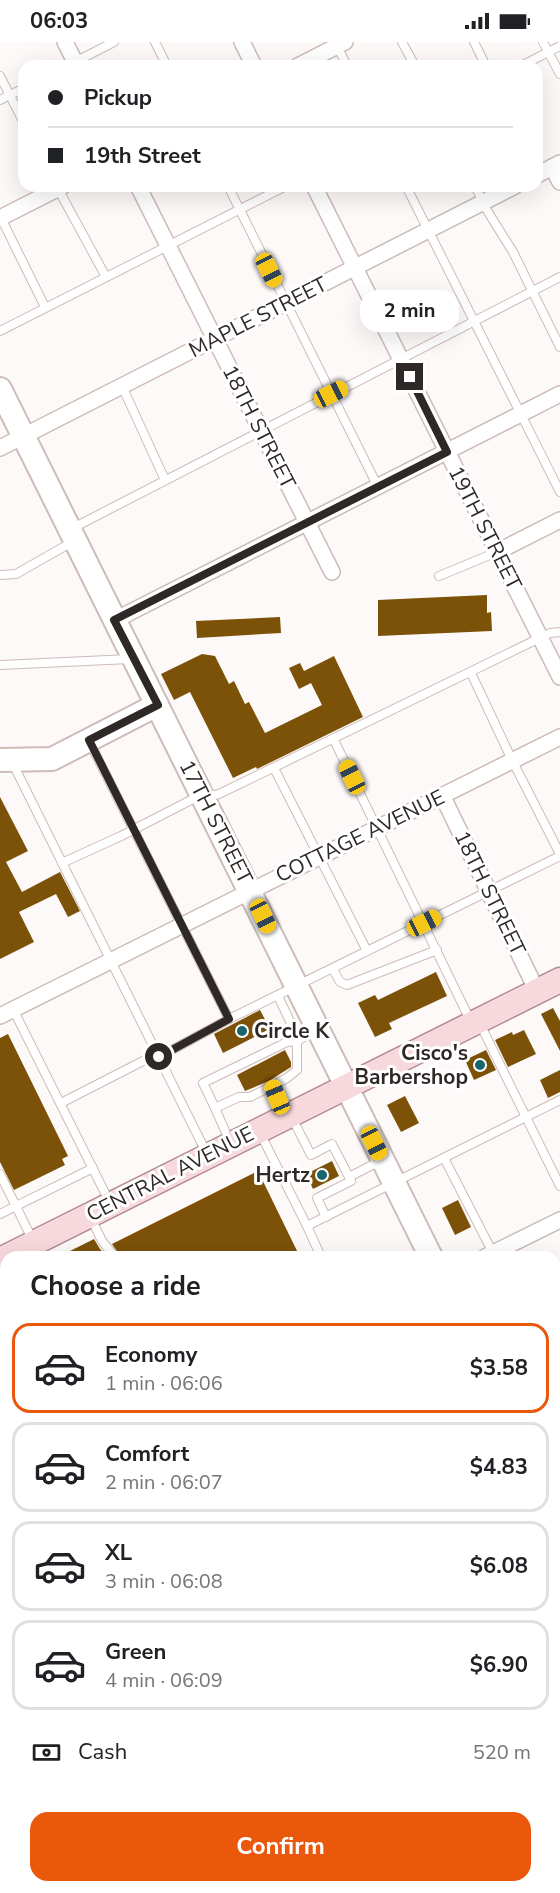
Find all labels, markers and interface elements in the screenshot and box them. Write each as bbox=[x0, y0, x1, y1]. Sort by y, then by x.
text: 06:03 bbox=[30, 6, 88, 36]
text: Pickup bbox=[84, 83, 152, 113]
text: 19th Street bbox=[84, 141, 201, 171]
car bbox=[253, 250, 285, 290]
street label: MAPLE STREET bbox=[184, 270, 332, 364]
callout: 2 min bbox=[360, 290, 460, 332]
text: 2 min bbox=[384, 297, 435, 324]
street label: 18TH STREET bbox=[216, 360, 302, 494]
route end bbox=[396, 363, 423, 390]
car bbox=[311, 378, 351, 410]
street label: 19TH STREET bbox=[442, 461, 528, 595]
street label: 17TH STREET bbox=[173, 755, 259, 889]
car bbox=[336, 757, 368, 797]
street label: COTTAGE AVENUE bbox=[271, 783, 449, 889]
street label: 18TH STREET bbox=[448, 826, 532, 960]
car bbox=[247, 896, 279, 936]
car bbox=[404, 907, 444, 939]
place label: Circle K bbox=[254, 1017, 330, 1045]
marker: Circle K bbox=[235, 1024, 249, 1038]
place label: Cisco's Barbershop bbox=[354, 1039, 468, 1091]
route start bbox=[145, 1043, 172, 1070]
marker: Cisco's Barbershop bbox=[473, 1058, 487, 1072]
car bbox=[262, 1077, 292, 1117]
street label: CENTRAL AVENUE bbox=[81, 1120, 259, 1228]
car bbox=[358, 1123, 390, 1163]
place label: Hertz bbox=[256, 1161, 310, 1189]
marker: Hertz bbox=[315, 1168, 329, 1182]
text: Choose a ride bbox=[30, 1268, 201, 1305]
text: Economy bbox=[105, 1340, 197, 1370]
icon: car bbox=[33, 1341, 87, 1395]
text: $3.58 bbox=[470, 1353, 528, 1383]
text: 1 min · 06:06 bbox=[105, 1370, 223, 1397]
text: Comfort bbox=[105, 1439, 189, 1469]
icon: car bbox=[33, 1440, 87, 1494]
text: $4.83 bbox=[470, 1452, 528, 1482]
text: 2 min · 06:07 bbox=[105, 1469, 223, 1496]
text: XL bbox=[105, 1538, 132, 1568]
icon: car bbox=[33, 1539, 87, 1593]
text: $6.08 bbox=[470, 1551, 528, 1581]
text: 3 min · 06:08 bbox=[105, 1568, 223, 1595]
text: Green bbox=[105, 1637, 166, 1667]
icon: car bbox=[33, 1638, 87, 1692]
text: $6.90 bbox=[470, 1650, 528, 1680]
text: 4 min · 06:09 bbox=[105, 1667, 223, 1694]
icon: cash bbox=[30, 1736, 63, 1769]
text: Cash bbox=[78, 1737, 127, 1767]
text: 520 m bbox=[473, 1739, 531, 1766]
button: Confirm bbox=[30, 1812, 531, 1881]

